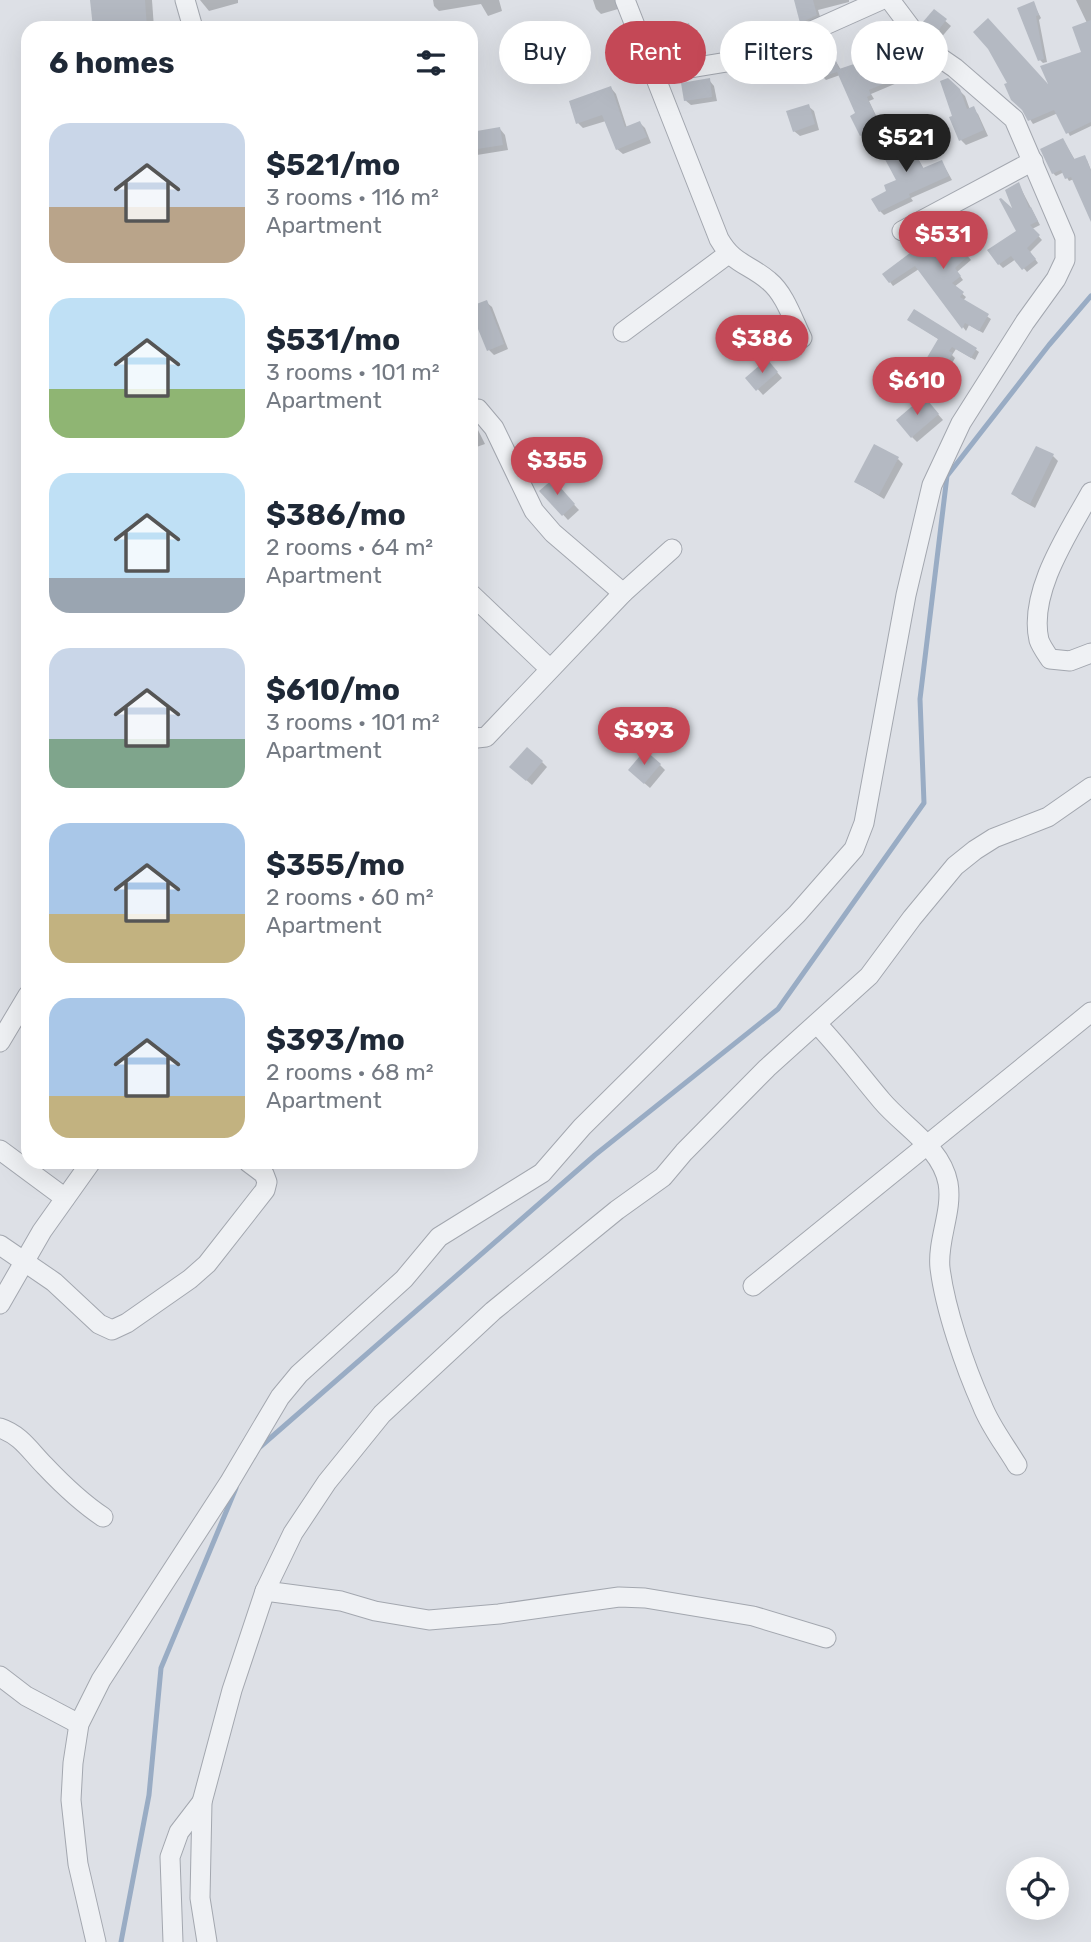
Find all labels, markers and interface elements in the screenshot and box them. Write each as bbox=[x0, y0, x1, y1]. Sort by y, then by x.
chip: Buy bbox=[499, 21, 591, 84]
chip: Rent bbox=[605, 21, 706, 84]
chip: Filters bbox=[720, 21, 837, 84]
chip: New bbox=[851, 21, 948, 84]
icon: filters bbox=[412, 44, 450, 82]
text: 6 homes bbox=[49, 45, 175, 81]
pin: $521 bbox=[865, 114, 947, 174]
text: $521 bbox=[878, 123, 934, 151]
text: $521/mo bbox=[266, 147, 400, 183]
icon: home bbox=[105, 151, 189, 235]
text: 3 rooms · 116 m² bbox=[266, 183, 439, 211]
text: Apartment bbox=[266, 211, 382, 239]
pin: $531 bbox=[902, 212, 984, 271]
text: $531 bbox=[915, 220, 971, 248]
pin: $386 bbox=[721, 316, 803, 375]
text: $531/mo bbox=[266, 322, 400, 358]
text: $386 bbox=[731, 324, 793, 352]
icon: home bbox=[105, 326, 189, 410]
text: 3 rooms · 101 m² bbox=[266, 358, 440, 386]
pin: $610 bbox=[876, 358, 958, 417]
text: $610 bbox=[889, 366, 945, 394]
text: Apartment bbox=[266, 386, 382, 414]
pin: $355 bbox=[516, 438, 598, 497]
text: $355 bbox=[527, 446, 587, 474]
text: $386/mo bbox=[266, 497, 406, 533]
icon: home bbox=[105, 501, 189, 585]
text: 2 rooms · 64 m² bbox=[266, 533, 433, 561]
text: Apartment bbox=[266, 561, 382, 589]
text: $610/mo bbox=[266, 672, 400, 708]
icon: home bbox=[105, 676, 189, 760]
text: 3 rooms · 101 m² bbox=[266, 708, 440, 736]
pin: $393 bbox=[603, 708, 685, 767]
text: $393 bbox=[614, 716, 674, 744]
text: Apartment bbox=[266, 736, 382, 764]
text: $355/mo bbox=[266, 847, 405, 883]
icon: home bbox=[105, 851, 189, 935]
text: 2 rooms · 60 m² bbox=[266, 883, 434, 911]
text: Apartment bbox=[266, 911, 382, 939]
text: $393/mo bbox=[266, 1022, 405, 1058]
icon: home bbox=[105, 1026, 189, 1110]
text: 2 rooms · 68 m² bbox=[266, 1058, 434, 1086]
text: Apartment bbox=[266, 1086, 382, 1114]
map controls bbox=[1006, 1857, 1069, 1920]
button: locate bbox=[1006, 1857, 1069, 1920]

